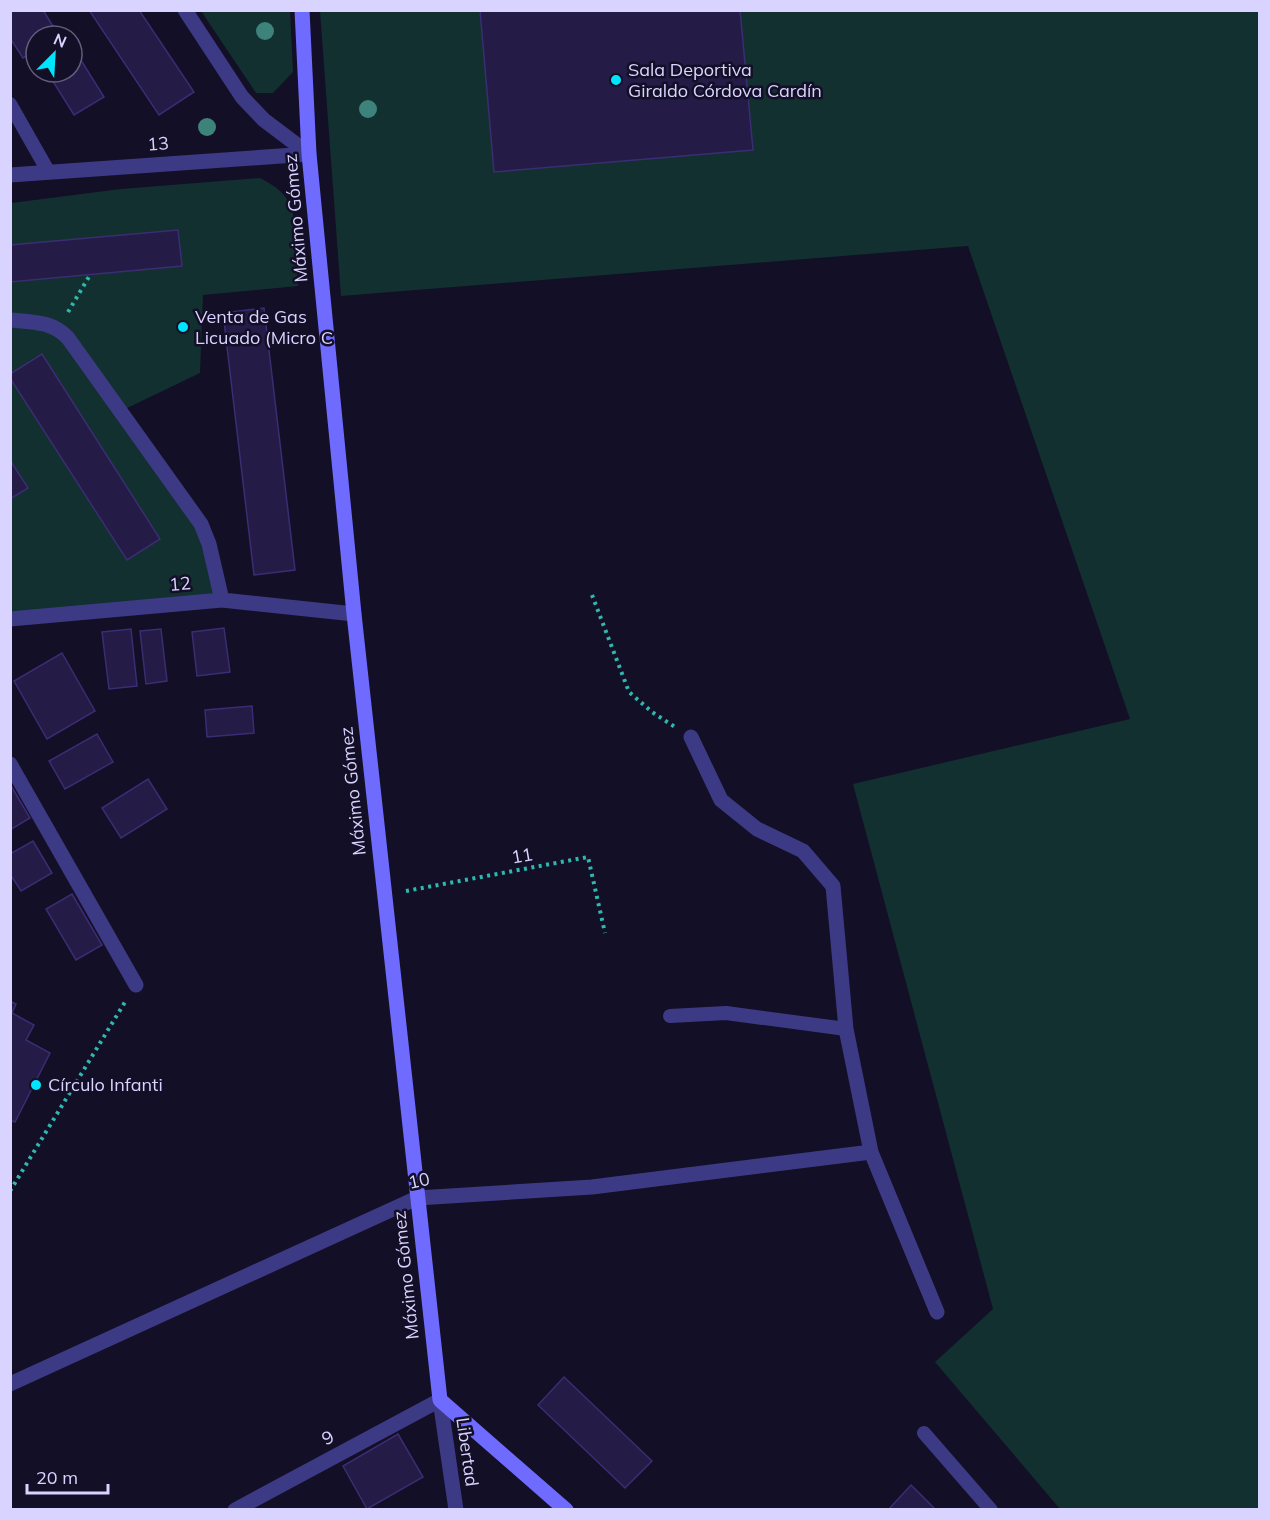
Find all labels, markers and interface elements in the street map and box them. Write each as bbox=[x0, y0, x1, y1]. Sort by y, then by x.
north arrow bbox=[24, 24, 84, 84]
text: N bbox=[51, 29, 70, 52]
place label: Sala Deportiva Giraldo Córdova Cardín bbox=[628, 58, 822, 102]
marker: Sala Deportiva Giraldo Córdova Cardín bbox=[609, 73, 623, 87]
street label: 13 bbox=[146, 131, 170, 156]
street label: Máximo Gómez bbox=[278, 153, 313, 283]
place label: Venta de Gas Licuado (Micro C bbox=[195, 305, 333, 349]
marker: Venta de Gas Licuado (Micro C bbox=[176, 320, 190, 334]
street label: 12 bbox=[168, 571, 192, 596]
street label: Máximo Gómez bbox=[334, 726, 371, 857]
street label: 11 bbox=[509, 842, 535, 869]
place label: Círculo Infanti bbox=[48, 1073, 163, 1096]
marker: Círculo Infanti bbox=[29, 1078, 43, 1092]
street label: 10 bbox=[406, 1167, 432, 1194]
street label: Máximo Gómez bbox=[387, 1210, 424, 1341]
street label: Libertad bbox=[451, 1416, 484, 1488]
street label: 9 bbox=[318, 1425, 338, 1450]
scale bar bbox=[27, 1457, 108, 1495]
text: 20 m bbox=[36, 1466, 78, 1489]

